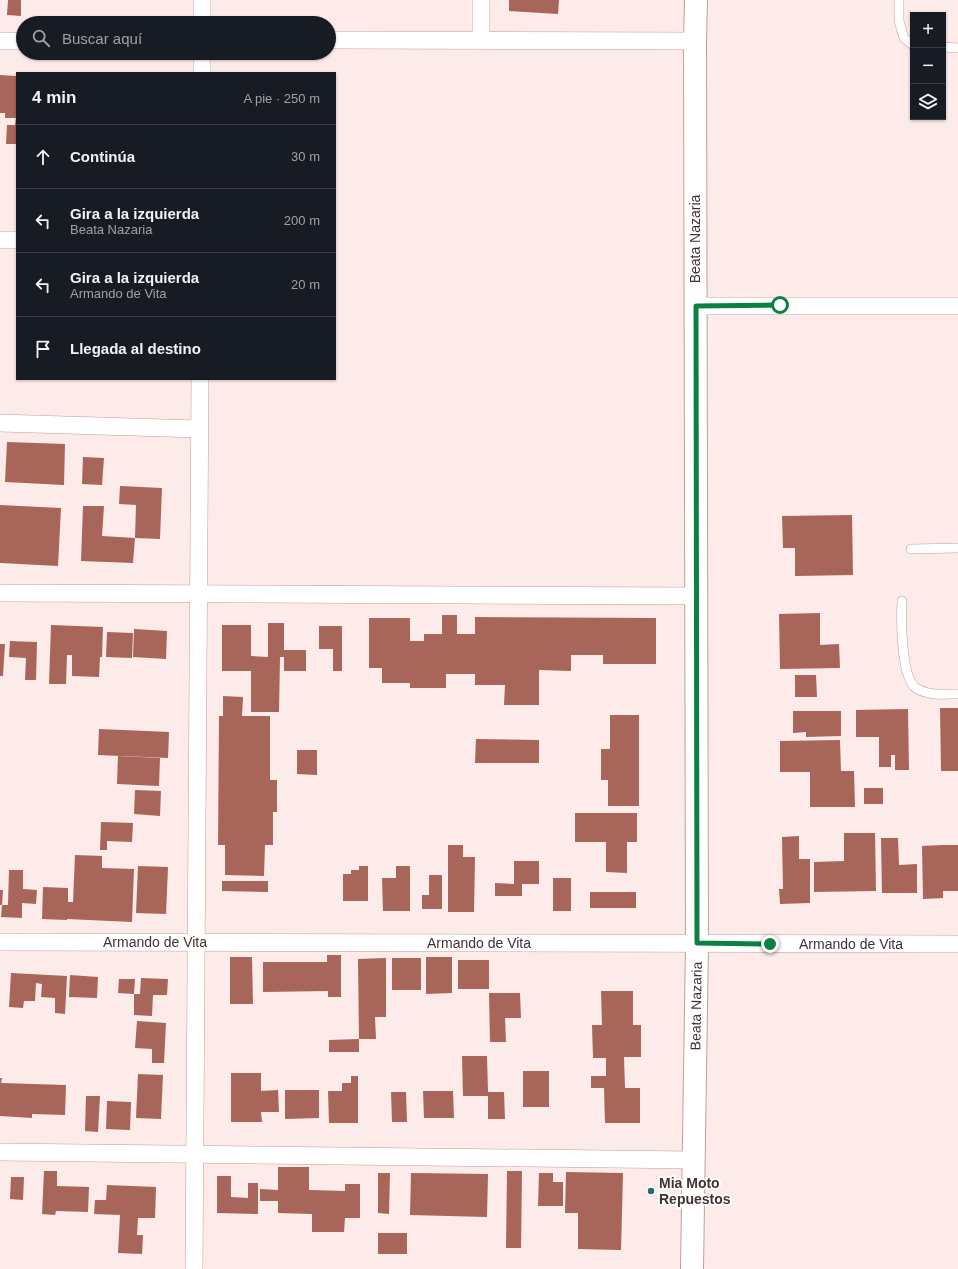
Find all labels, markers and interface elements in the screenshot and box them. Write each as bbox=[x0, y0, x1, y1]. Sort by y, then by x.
map controls bbox=[910, 12, 946, 120]
button: + bbox=[910, 12, 946, 48]
search box bbox=[16, 16, 336, 60]
icon: search bbox=[30, 27, 52, 49]
text: Buscar aquí bbox=[62, 30, 142, 47]
button: − bbox=[910, 48, 946, 84]
button: layers bbox=[910, 84, 946, 120]
text: 4 min bbox=[32, 88, 76, 107]
text: A pie · 250 m bbox=[243, 91, 320, 106]
icon: ahead bbox=[32, 146, 54, 168]
text: Continúa bbox=[70, 148, 135, 165]
text: 30 m bbox=[291, 149, 320, 164]
street label: Beata Nazaria bbox=[687, 194, 703, 283]
text: Gira a la izquierda bbox=[70, 205, 199, 222]
icon: left bbox=[32, 210, 54, 232]
text: 200 m bbox=[284, 213, 320, 228]
text: Beata Nazaria bbox=[70, 222, 152, 237]
text: Gira a la izquierda bbox=[70, 269, 199, 286]
icon: left bbox=[32, 274, 54, 296]
text: 20 m bbox=[291, 277, 320, 292]
text: Armando de Vita bbox=[70, 286, 167, 301]
route start bbox=[771, 296, 789, 314]
icon: arrive bbox=[32, 338, 54, 360]
text: Llegada al destino bbox=[70, 340, 201, 357]
street label: Armando de Vita bbox=[103, 934, 207, 950]
street label: Armando de Vita bbox=[427, 935, 531, 951]
route end bbox=[761, 935, 779, 953]
street label: Armando de Vita bbox=[799, 936, 903, 952]
street label: Beata Nazaria bbox=[687, 961, 705, 1050]
place label: Mia Moto Repuestos bbox=[659, 1175, 731, 1207]
marker: Mia Moto Repuestos bbox=[646, 1186, 656, 1196]

